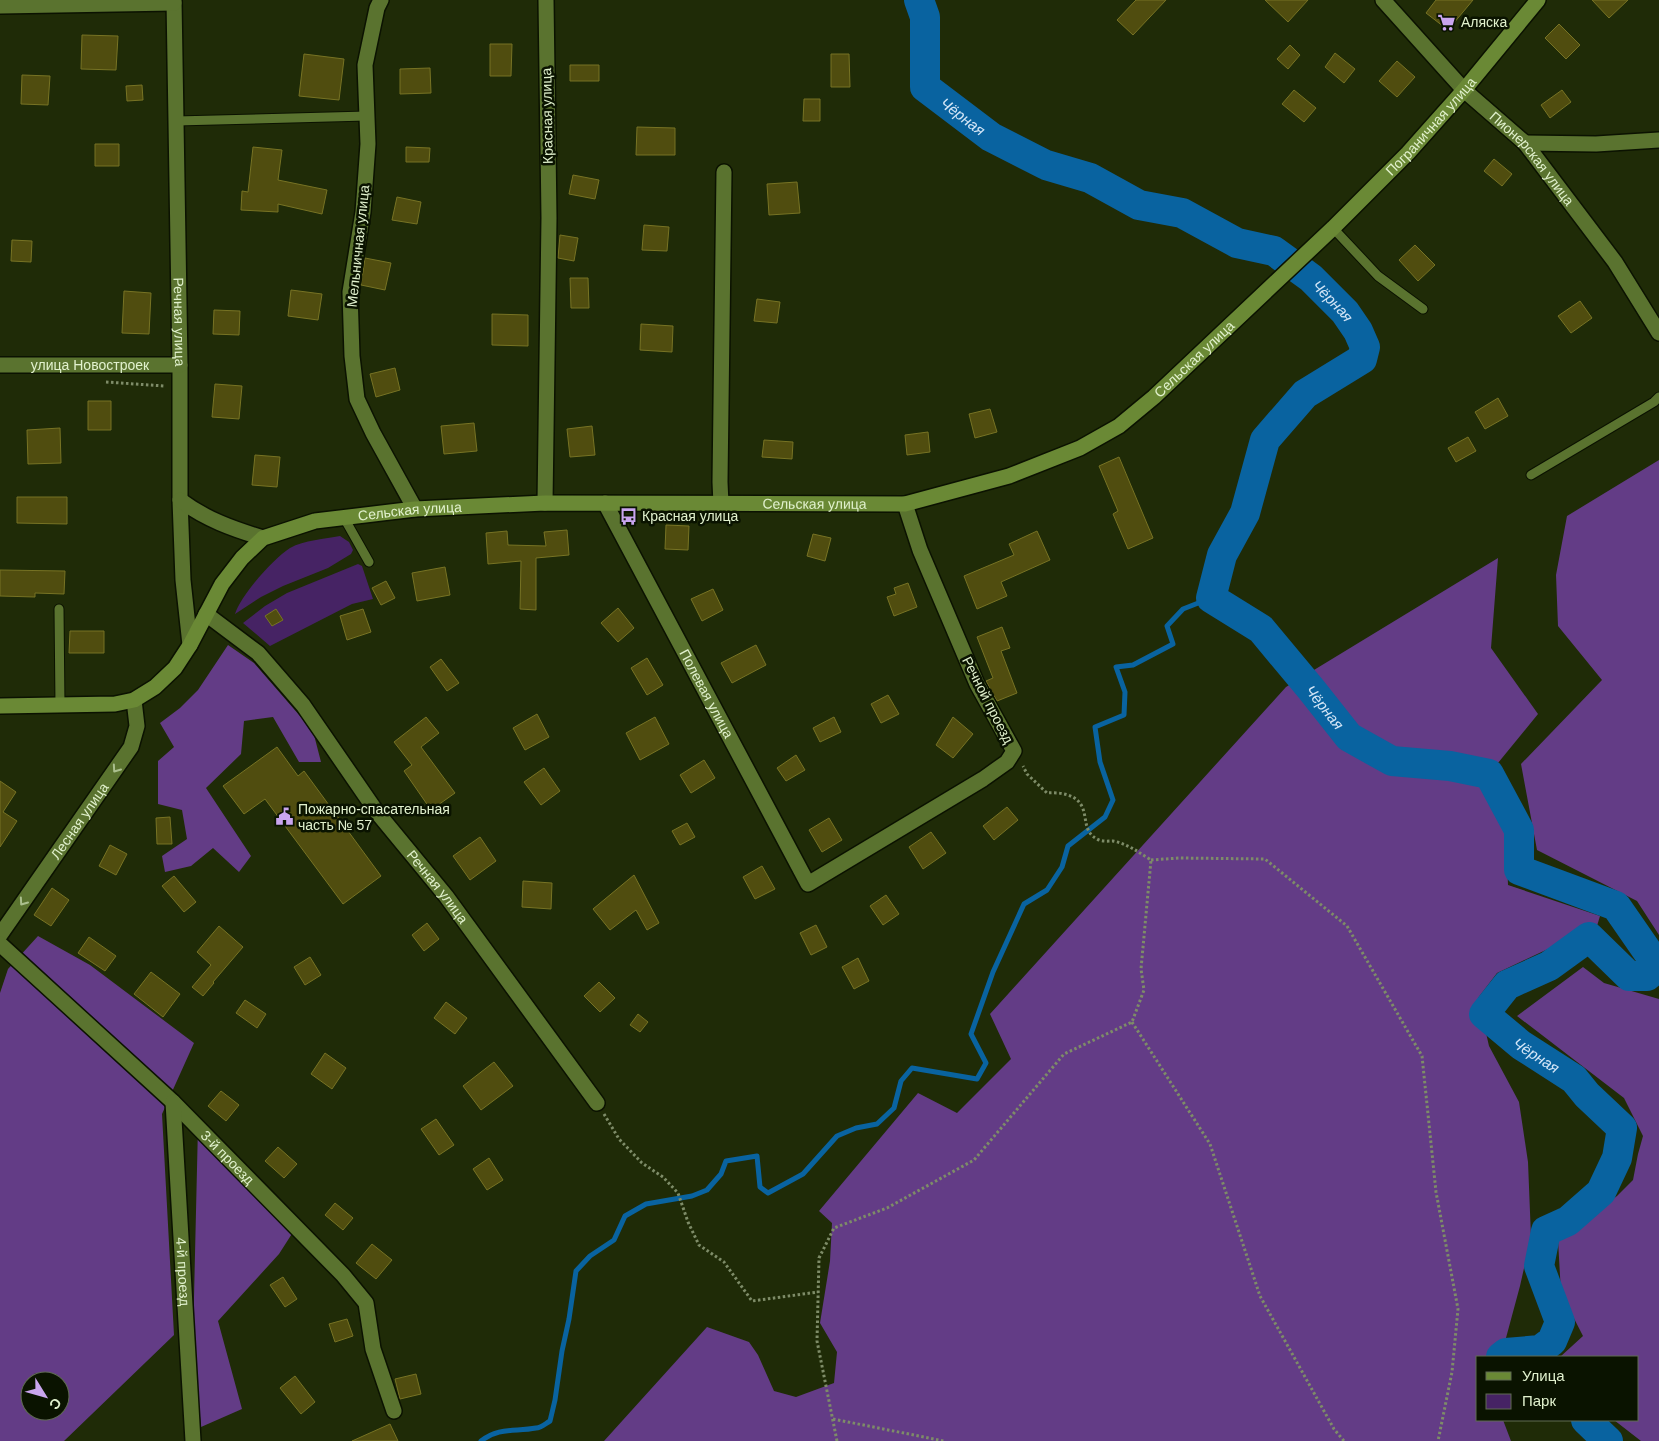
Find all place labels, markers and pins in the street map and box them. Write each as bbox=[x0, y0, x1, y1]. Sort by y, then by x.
supermarket icon: Аляска bbox=[1437, 12, 1457, 32]
place label: Аляска bbox=[1461, 14, 1508, 30]
bus stop icon: Красная улица bbox=[618, 506, 638, 526]
place label: Красная улица bbox=[642, 508, 738, 524]
place label: Пожарно-спасательная часть № 57 bbox=[298, 801, 450, 833]
public building icon: Пожарно-спасательная часть № 57 bbox=[274, 807, 294, 827]

